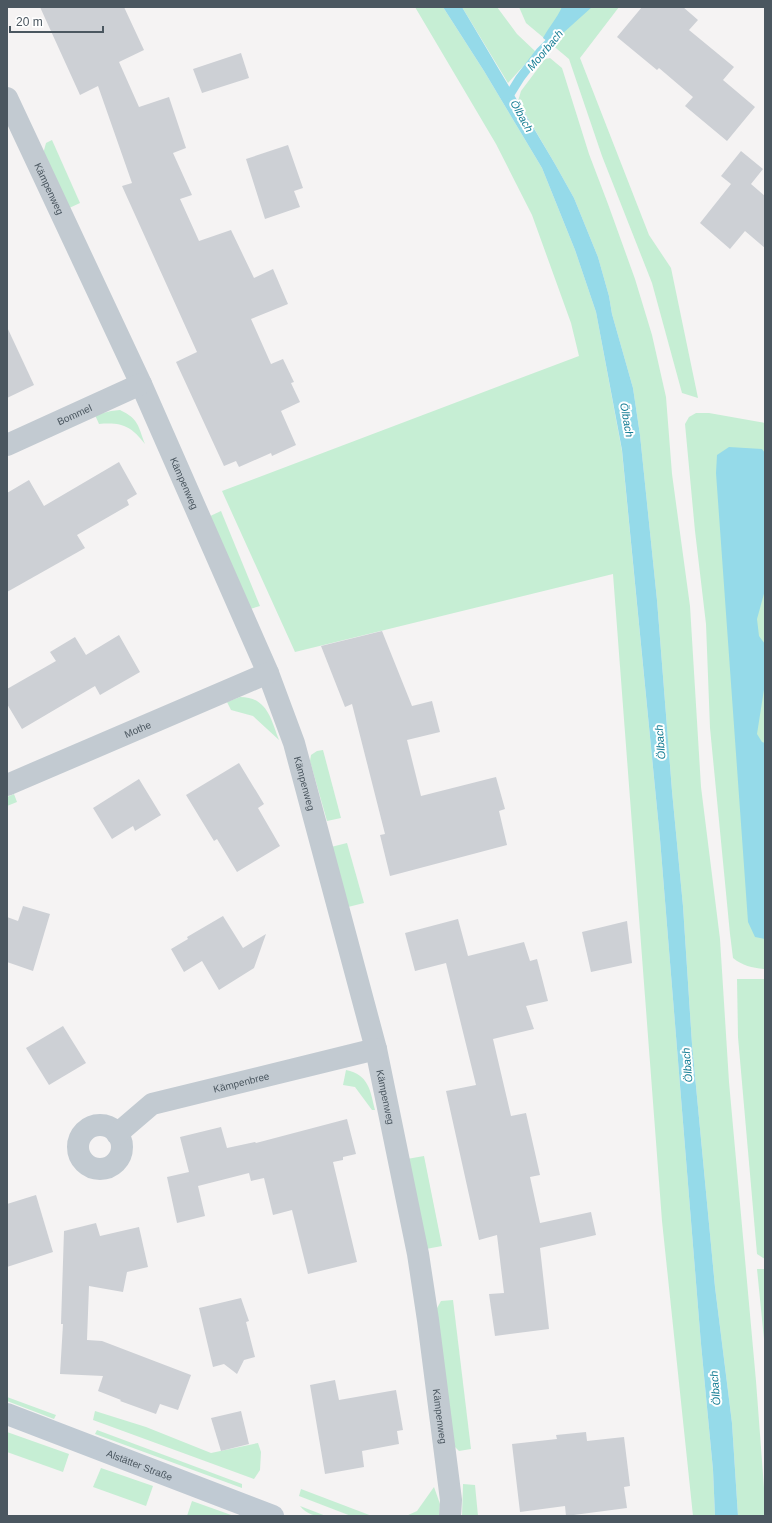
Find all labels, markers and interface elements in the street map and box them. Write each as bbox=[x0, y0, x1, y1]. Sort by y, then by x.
scale bar bbox=[10, 8, 103, 34]
text: 20 m bbox=[16, 15, 43, 29]
water label: Moorbach bbox=[525, 27, 565, 73]
water label: Ölbach bbox=[508, 98, 536, 134]
street label: Kämpenweg bbox=[33, 161, 66, 216]
street label: Bommel bbox=[55, 402, 93, 427]
water label: Ölbach bbox=[618, 402, 636, 438]
street label: Kämpenweg bbox=[168, 455, 201, 511]
street label: Mothe bbox=[123, 718, 153, 740]
water label: Ölbach bbox=[653, 724, 667, 760]
street label: Kämpenweg bbox=[292, 755, 317, 812]
water label: Ölbach bbox=[680, 1047, 694, 1083]
street label: Kämpenweg bbox=[375, 1069, 397, 1125]
street label: Kämpenbree bbox=[212, 1070, 271, 1094]
water label: Ölbach bbox=[708, 1370, 722, 1406]
street label: Kämpenweg bbox=[431, 1388, 449, 1445]
street label: Alstätter Straße bbox=[105, 1447, 174, 1483]

